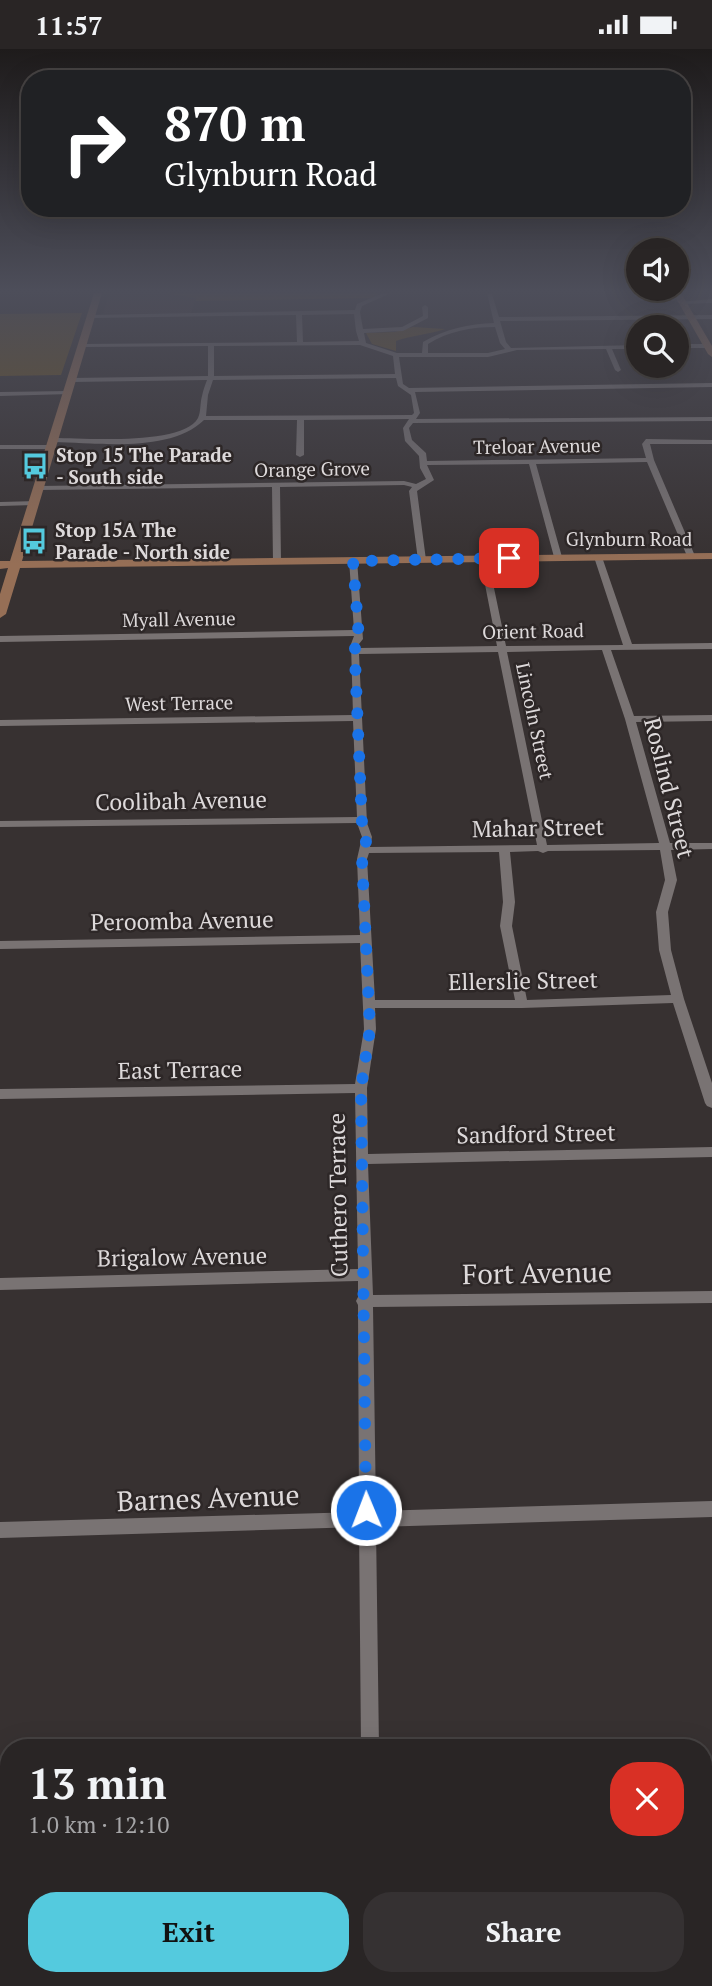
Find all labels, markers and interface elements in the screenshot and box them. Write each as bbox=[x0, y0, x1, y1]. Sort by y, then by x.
text: 11:57 bbox=[35, 8, 103, 42]
text: 870 m bbox=[164, 90, 306, 155]
icon: right bbox=[49, 98, 140, 189]
text: Glynburn Road bbox=[164, 153, 377, 195]
map controls bbox=[626, 238, 689, 378]
button: sound bbox=[626, 238, 689, 301]
button: search bbox=[626, 315, 689, 378]
street label: Treloar Avenue bbox=[473, 432, 601, 459]
place label: Stop 15 The Parade - South side bbox=[56, 442, 232, 489]
bus stop icon: Stop 15 The Parade - South side bbox=[20, 451, 50, 481]
street label: Orange Grove bbox=[254, 455, 370, 482]
place label: Stop 15A The Parade - North side bbox=[55, 517, 230, 564]
bus stop icon: Stop 15A The Parade - North side bbox=[19, 526, 49, 556]
street label: Glynburn Road bbox=[566, 526, 693, 551]
pin bbox=[479, 528, 539, 588]
icon: arrive bbox=[490, 539, 528, 577]
street label: Myall Avenue bbox=[122, 605, 236, 632]
street label: Orient Road bbox=[482, 617, 585, 644]
street label: Lincoln Street bbox=[511, 660, 560, 782]
street label: West Terrace bbox=[125, 689, 233, 716]
street label: Roslind Street bbox=[637, 714, 702, 862]
street label: Coolibah Avenue bbox=[95, 784, 267, 817]
street label: Mahar Street bbox=[471, 811, 605, 844]
street label: Peroomba Avenue bbox=[90, 903, 274, 938]
street label: Ellerslie Street bbox=[448, 964, 599, 997]
street label: East Terrace bbox=[117, 1053, 243, 1086]
street label: Cuthero Terrace bbox=[321, 1113, 354, 1277]
street label: Sandford Street bbox=[456, 1117, 616, 1150]
street label: Brigalow Avenue bbox=[97, 1240, 267, 1273]
street label: Fort Avenue bbox=[462, 1253, 612, 1292]
position arrow bbox=[329, 1473, 403, 1547]
street label: Barnes Avenue bbox=[116, 1476, 300, 1519]
text: 13 min bbox=[28, 1755, 167, 1811]
button: close bbox=[610, 1762, 684, 1836]
text: 1.0 km · 12:10 bbox=[28, 1809, 170, 1840]
button: Exit bbox=[28, 1892, 349, 1972]
button: Share bbox=[363, 1892, 684, 1972]

